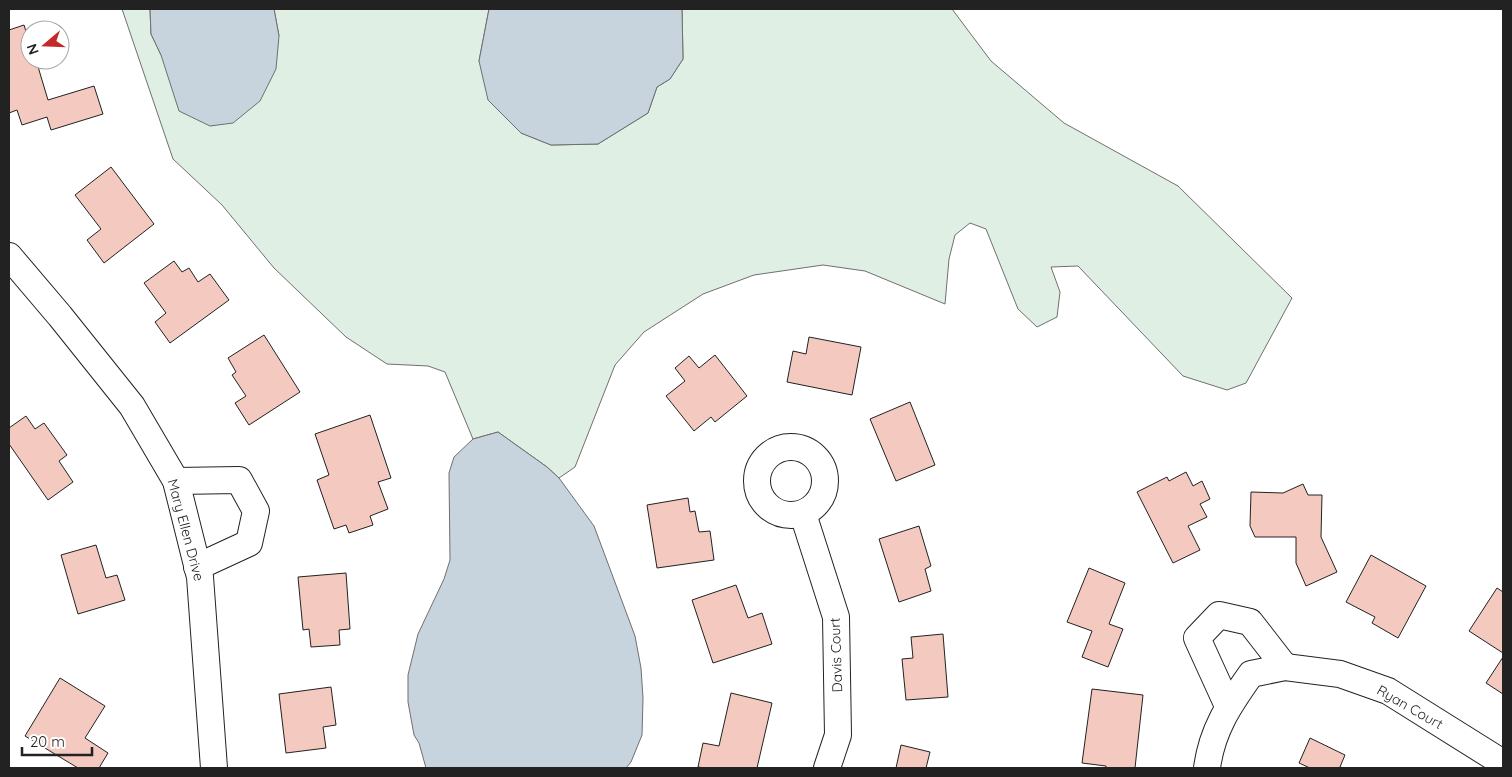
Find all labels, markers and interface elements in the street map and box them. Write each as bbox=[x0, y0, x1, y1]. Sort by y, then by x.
north arrow bbox=[20, 20, 70, 70]
text: N bbox=[23, 41, 43, 57]
street label: Mary Ellen Drive bbox=[164, 477, 208, 583]
street label: Davis Court bbox=[826, 617, 846, 693]
street label: Ryan Court bbox=[1374, 681, 1447, 733]
scale bar bbox=[22, 724, 92, 756]
text: 20 m bbox=[30, 732, 65, 751]

